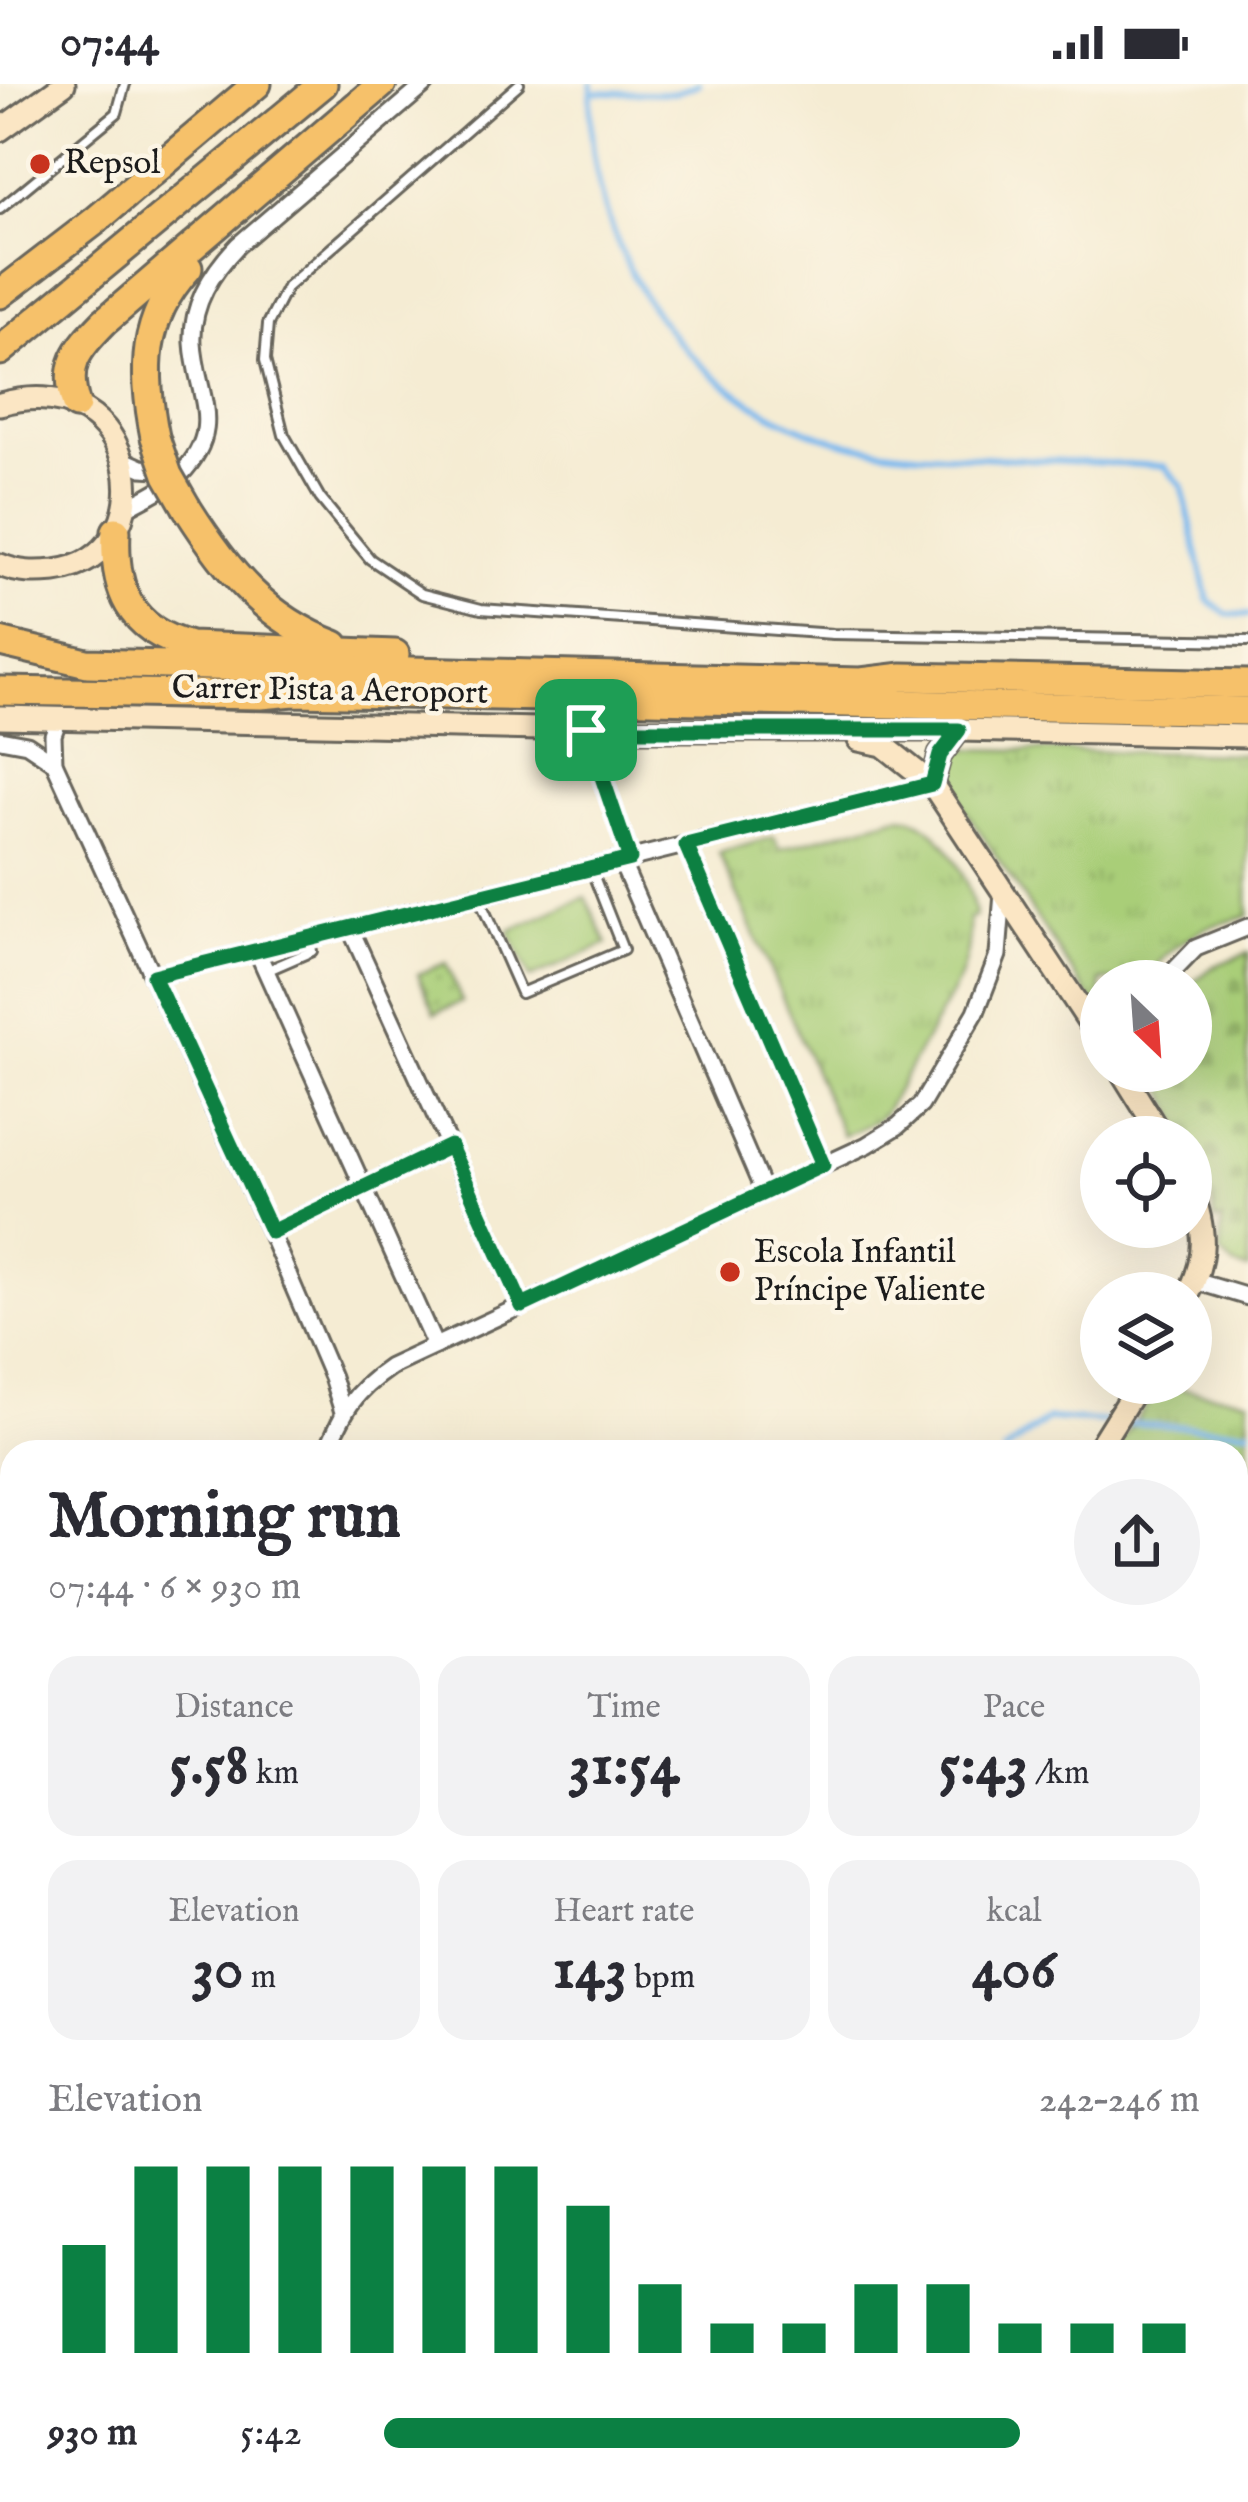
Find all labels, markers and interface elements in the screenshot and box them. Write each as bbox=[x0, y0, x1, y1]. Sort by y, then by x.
text: 07:44 bbox=[60, 14, 159, 71]
place label: Repsol bbox=[64, 143, 160, 185]
marker: Repsol bbox=[27, 151, 53, 177]
street label: Carrer Pista a Aeroport bbox=[171, 667, 489, 715]
pin bbox=[535, 679, 637, 781]
icon: arrive bbox=[553, 697, 619, 763]
north arrow bbox=[1080, 960, 1212, 1092]
map controls bbox=[1080, 960, 1212, 1404]
button: locate bbox=[1080, 1116, 1212, 1248]
place label: Escola Infantil Príncipe Valiente bbox=[754, 1232, 985, 1312]
marker: Escola Infantil Príncipe Valiente bbox=[717, 1259, 743, 1285]
button: layers bbox=[1080, 1272, 1212, 1404]
text: Morning run bbox=[48, 1476, 401, 1560]
button: share bbox=[1074, 1479, 1200, 1605]
text: 07:44 · 6 × 930 m bbox=[48, 1563, 301, 1612]
text: Distance bbox=[174, 1687, 294, 1729]
text: Time bbox=[587, 1687, 661, 1729]
text: Pace bbox=[983, 1687, 1045, 1729]
text: 5.58 bbox=[169, 1729, 249, 1805]
text: 31:54 bbox=[568, 1729, 680, 1805]
text: 5:43 bbox=[939, 1729, 1028, 1805]
text: km bbox=[249, 1753, 299, 1795]
text: /km bbox=[1028, 1753, 1090, 1795]
text: Elevation bbox=[169, 1891, 299, 1933]
text: Heart rate bbox=[554, 1891, 694, 1933]
text: kcal bbox=[987, 1891, 1042, 1933]
text: 30 bbox=[192, 1933, 244, 2009]
text: 143 bbox=[553, 1933, 627, 2009]
text: 406 bbox=[972, 1933, 1056, 2009]
text: m bbox=[244, 1957, 276, 1999]
text: bpm bbox=[627, 1957, 695, 1999]
text: Elevation bbox=[48, 2076, 203, 2125]
text: 242–246 m bbox=[1039, 2076, 1200, 2125]
text: 930 m bbox=[48, 2409, 137, 2458]
text: 5:42 bbox=[240, 2409, 302, 2458]

